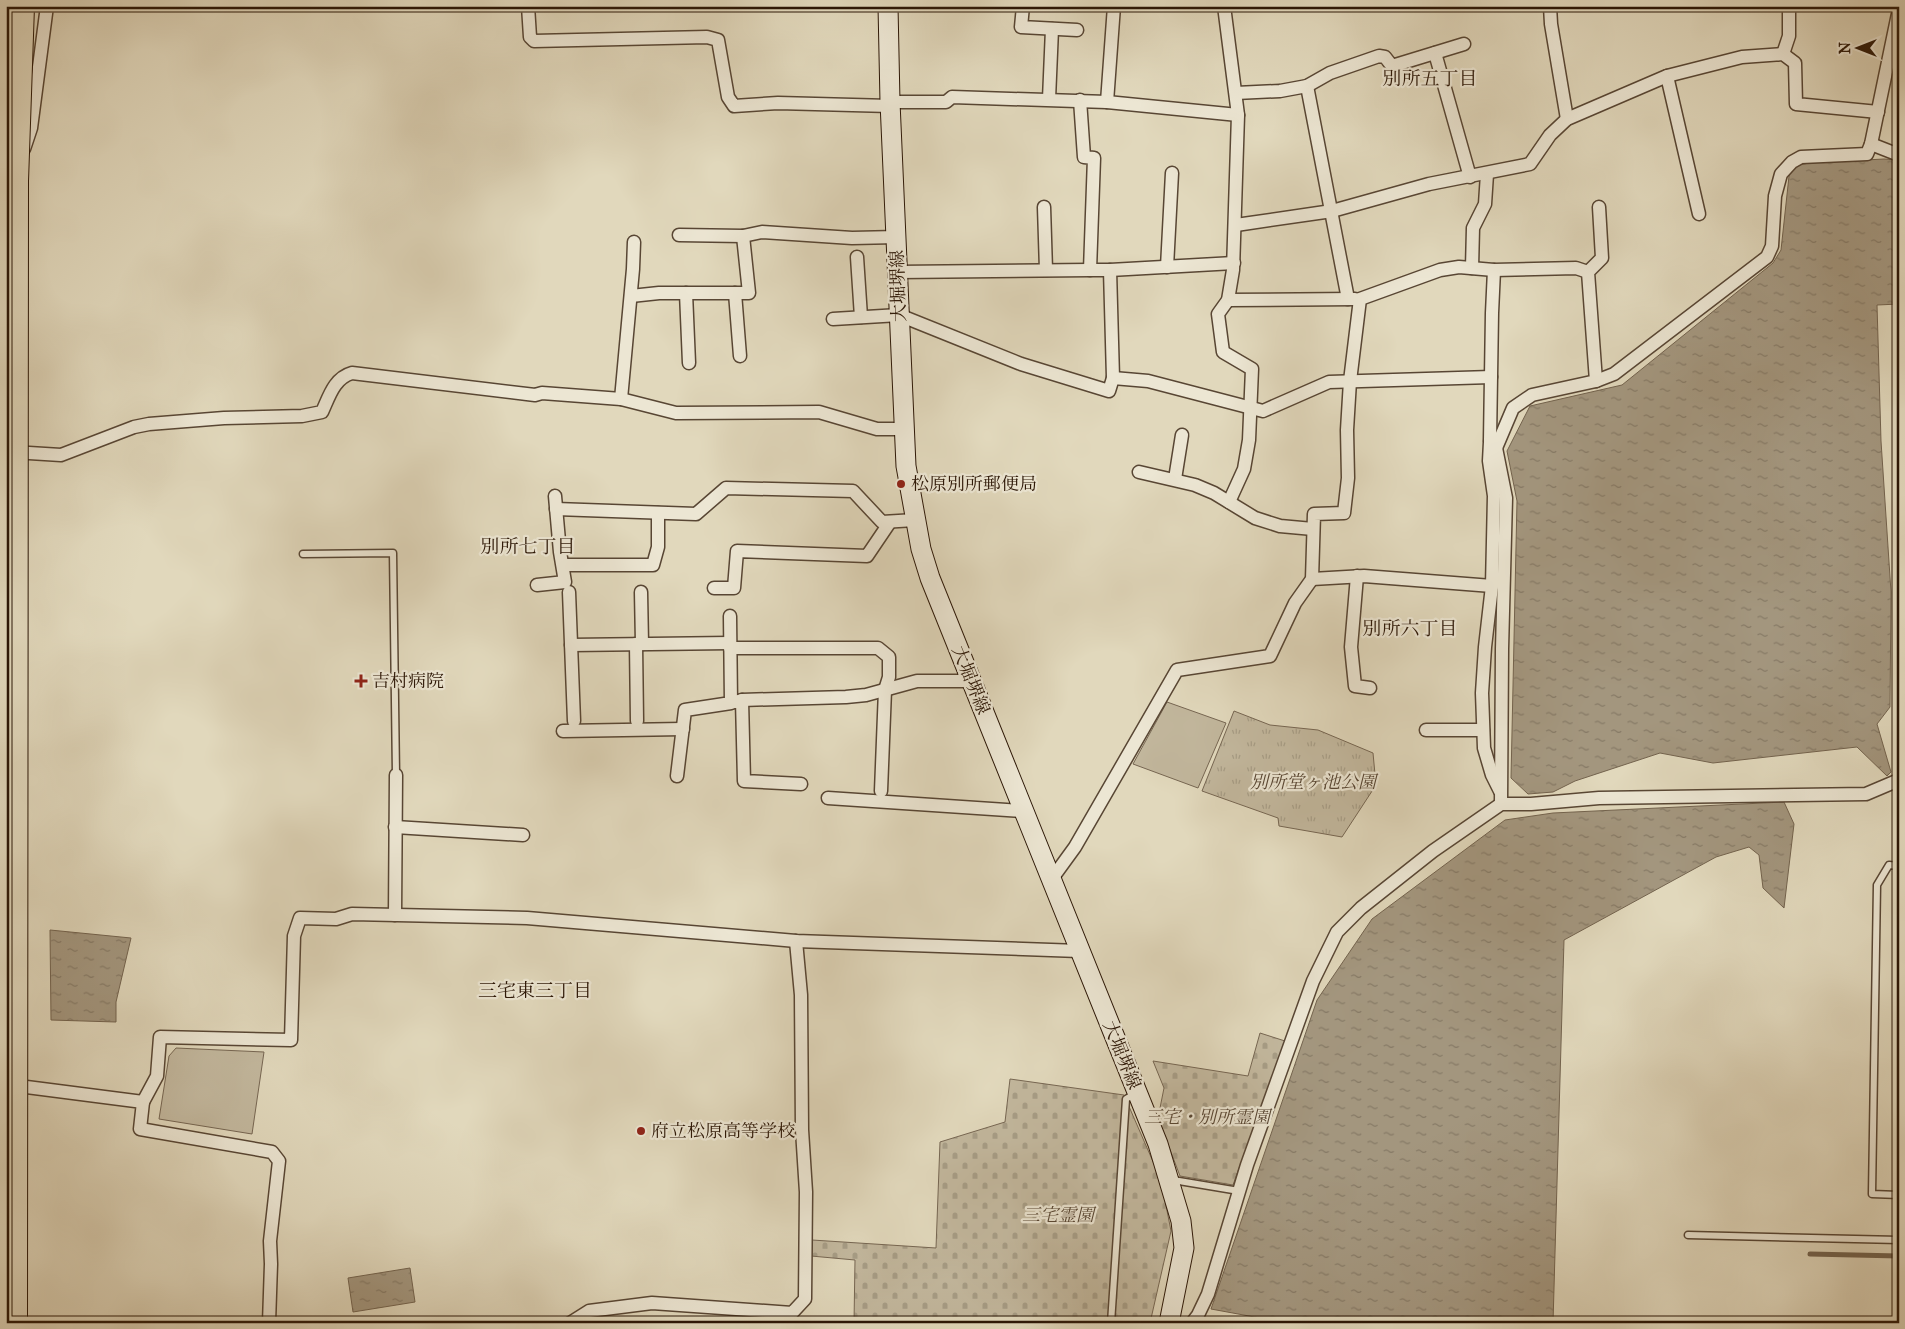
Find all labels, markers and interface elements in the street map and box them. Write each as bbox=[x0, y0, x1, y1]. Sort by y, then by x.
north arrow bbox=[1832, 22, 1882, 72]
text: N bbox=[1837, 42, 1854, 54]
district label: 別所五丁目 bbox=[1382, 67, 1478, 90]
street label: 大堀堺線 bbox=[886, 250, 910, 322]
place label: 松原別所郵便局 bbox=[911, 473, 1037, 495]
marker: 松原別所郵便局 bbox=[895, 478, 907, 490]
district label: 別所七丁目 bbox=[480, 535, 576, 558]
district label: 別所六丁目 bbox=[1362, 617, 1458, 640]
street label: 大堀堺線 bbox=[947, 643, 995, 717]
place label: 吉村病院 bbox=[372, 670, 444, 692]
marker: 吉村病院 bbox=[354, 674, 368, 688]
park label: 別所堂ヶ池公園 bbox=[1250, 771, 1379, 793]
district label: 三宅東三丁目 bbox=[478, 979, 592, 1002]
street label: 大堀堺線 bbox=[1098, 1018, 1146, 1092]
park label: 三宅・別所霊園 bbox=[1144, 1106, 1273, 1128]
place label: 府立松原高等学校 bbox=[651, 1120, 795, 1142]
marker: 府立松原高等学校 bbox=[635, 1125, 647, 1137]
park label: 三宅霊園 bbox=[1022, 1204, 1097, 1226]

